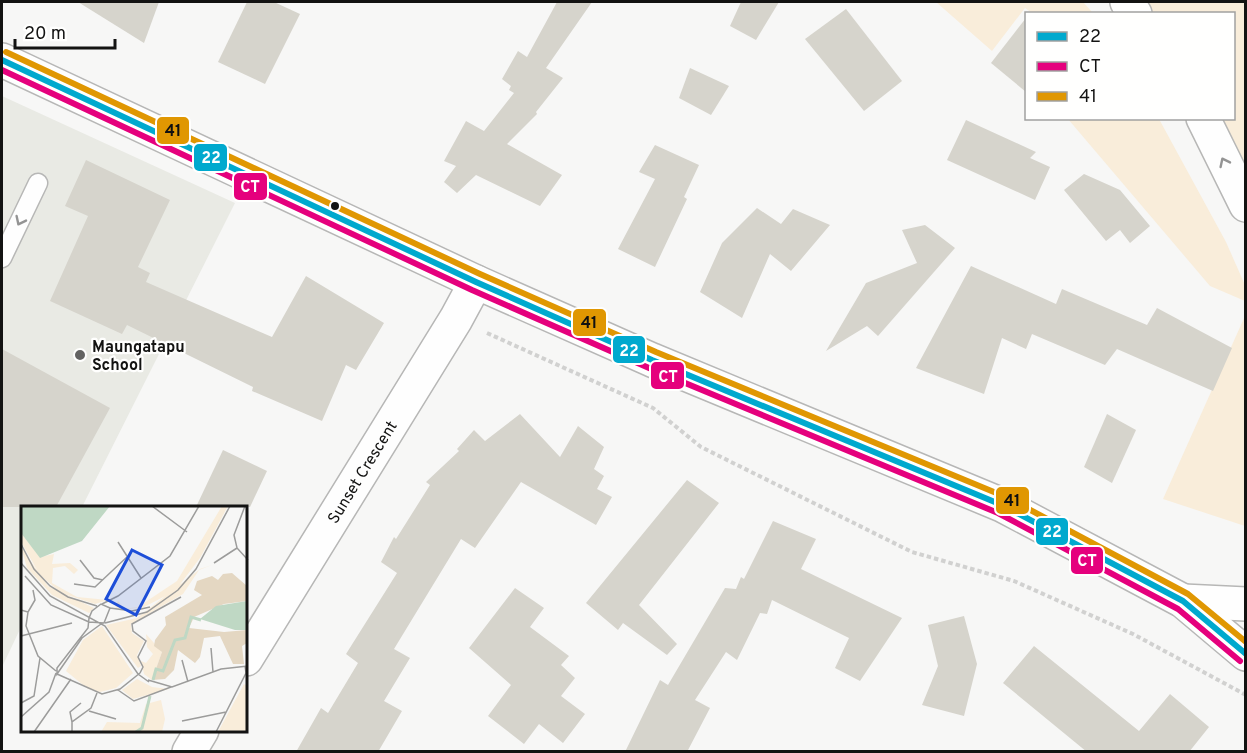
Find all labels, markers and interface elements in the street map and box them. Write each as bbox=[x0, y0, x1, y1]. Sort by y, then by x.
scale bar bbox=[15, 12, 116, 50]
legend bbox=[1025, 12, 1235, 120]
text: 20 m bbox=[24, 23, 66, 46]
text: 22 bbox=[1079, 26, 1101, 49]
text: CT bbox=[1079, 56, 1101, 79]
text: 41 bbox=[1079, 86, 1097, 109]
line badge: 41 bbox=[156, 116, 190, 145]
text: 41 bbox=[165, 122, 181, 142]
line badge: 22 bbox=[193, 143, 228, 172]
text: 22 bbox=[201, 149, 221, 169]
one-way arrow bbox=[1220, 157, 1232, 168]
line badge: CT bbox=[233, 172, 268, 201]
text: CT bbox=[240, 178, 260, 198]
unlabelled marker bbox=[329, 200, 341, 212]
one-way arrow bbox=[15, 214, 27, 225]
line badge: 41 bbox=[572, 308, 607, 337]
text: 41 bbox=[581, 314, 597, 334]
line badge: 22 bbox=[612, 335, 646, 364]
place label: Maungatapu School bbox=[92, 338, 185, 376]
text: 22 bbox=[619, 342, 639, 362]
marker: Maungatapu School bbox=[73, 348, 87, 362]
line badge: CT bbox=[650, 361, 685, 390]
text: CT bbox=[658, 368, 678, 388]
street label: Sunset Crescent bbox=[324, 418, 403, 528]
line badge: 41 bbox=[995, 486, 1030, 515]
text: 41 bbox=[1004, 492, 1020, 512]
inset map bbox=[21, 506, 248, 732]
line badge: 22 bbox=[1035, 517, 1069, 546]
text: 22 bbox=[1042, 523, 1062, 543]
line badge: CT bbox=[1070, 546, 1104, 575]
text: CT bbox=[1077, 552, 1097, 572]

